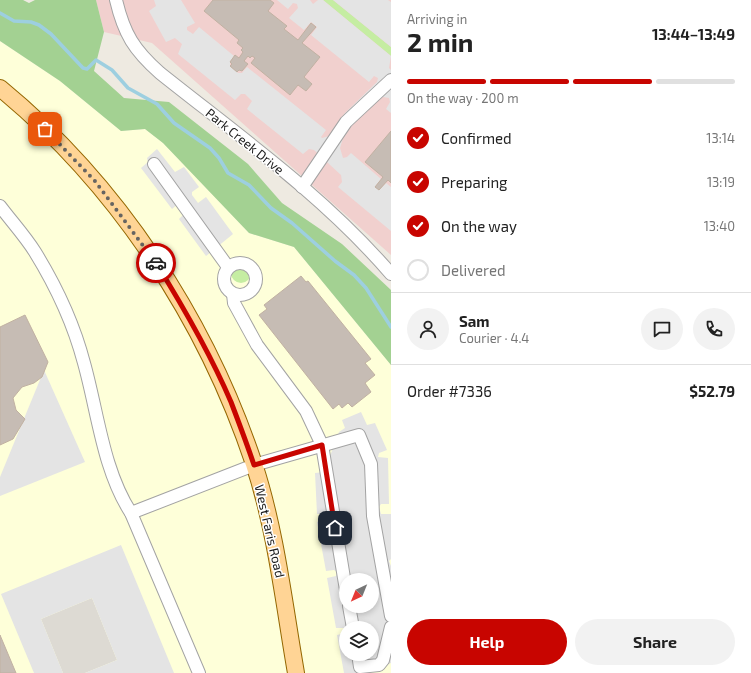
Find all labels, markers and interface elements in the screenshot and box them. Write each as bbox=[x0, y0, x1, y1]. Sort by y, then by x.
text: Arriving in bbox=[407, 11, 467, 27]
text: 13:44–13:49 bbox=[652, 25, 735, 43]
text: 2 min bbox=[407, 26, 473, 57]
text: On the way · 200 m bbox=[407, 90, 519, 106]
street label: Park Creek Drive bbox=[203, 105, 287, 177]
pin bbox=[28, 112, 62, 146]
icon: bag bbox=[34, 118, 56, 140]
icon: check bbox=[407, 127, 429, 149]
text: Confirmed bbox=[441, 129, 512, 147]
text: 13:14 bbox=[706, 130, 735, 146]
icon: check bbox=[407, 171, 429, 193]
text: Preparing bbox=[441, 173, 507, 191]
text: 13:19 bbox=[707, 174, 735, 190]
icon: check bbox=[407, 215, 429, 237]
text: On the way bbox=[441, 217, 517, 235]
text: 13:40 bbox=[704, 218, 735, 234]
courier bbox=[136, 243, 176, 283]
icon: car bbox=[145, 252, 167, 274]
text: Delivered bbox=[441, 261, 506, 279]
button: person bbox=[407, 308, 449, 350]
button: chat bbox=[641, 308, 683, 350]
button: phone bbox=[693, 308, 735, 350]
text: Sam bbox=[459, 312, 490, 330]
text: Courier · 4.4 bbox=[459, 330, 529, 346]
text: Order #7336 bbox=[407, 382, 492, 400]
text: $52.79 bbox=[689, 382, 735, 400]
street label: West Faris Road bbox=[251, 483, 289, 579]
pin bbox=[318, 511, 352, 545]
icon: home bbox=[324, 517, 346, 539]
north arrow bbox=[339, 573, 379, 613]
map controls bbox=[339, 573, 379, 661]
button: Help bbox=[407, 619, 567, 665]
button: Share bbox=[575, 619, 735, 665]
button: layers bbox=[339, 621, 379, 661]

